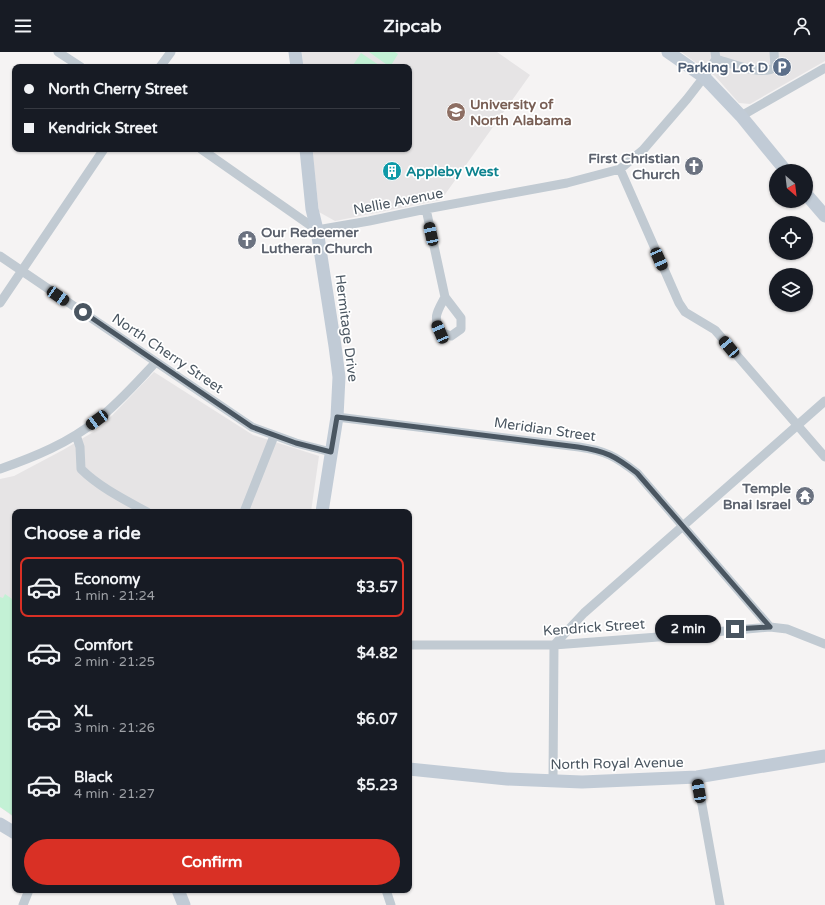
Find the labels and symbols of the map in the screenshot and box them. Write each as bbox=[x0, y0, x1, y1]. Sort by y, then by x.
parking icon: Parking Lot D bbox=[771, 56, 793, 78]
place label: Parking Lot D bbox=[678, 59, 768, 76]
place label: University of North Alabama bbox=[470, 96, 572, 129]
school or university icon: University of North Alabama bbox=[445, 101, 467, 123]
place label: First Christian Church bbox=[588, 150, 680, 183]
church icon: First Christian Church bbox=[683, 155, 705, 177]
building icon: Appleby West bbox=[381, 160, 403, 182]
place label: Appleby West bbox=[406, 163, 499, 180]
north arrow bbox=[769, 164, 813, 208]
street label: Nellie Avenue bbox=[352, 184, 444, 219]
car bbox=[423, 221, 439, 247]
place label: Our Redeemer Lutheran Church bbox=[261, 224, 373, 257]
church icon: Our Redeemer Lutheran Church bbox=[236, 229, 258, 251]
car bbox=[649, 246, 669, 272]
street label: Hermitage Drive bbox=[331, 273, 362, 383]
car bbox=[45, 284, 71, 308]
route start bbox=[74, 303, 92, 321]
street label: North Cherry Street bbox=[109, 310, 227, 397]
car bbox=[430, 319, 450, 345]
car bbox=[717, 334, 741, 360]
car bbox=[84, 408, 110, 432]
street label: Meridian Street bbox=[493, 414, 597, 445]
place label: Temple Bnai Israel bbox=[723, 480, 791, 513]
temple icon: Temple Bnai Israel bbox=[794, 485, 816, 507]
street label: Kendrick Street bbox=[542, 615, 646, 640]
callout: 2 min bbox=[655, 615, 721, 643]
route end bbox=[726, 620, 744, 638]
street label: North Royal Avenue bbox=[550, 754, 684, 773]
car bbox=[691, 778, 707, 804]

